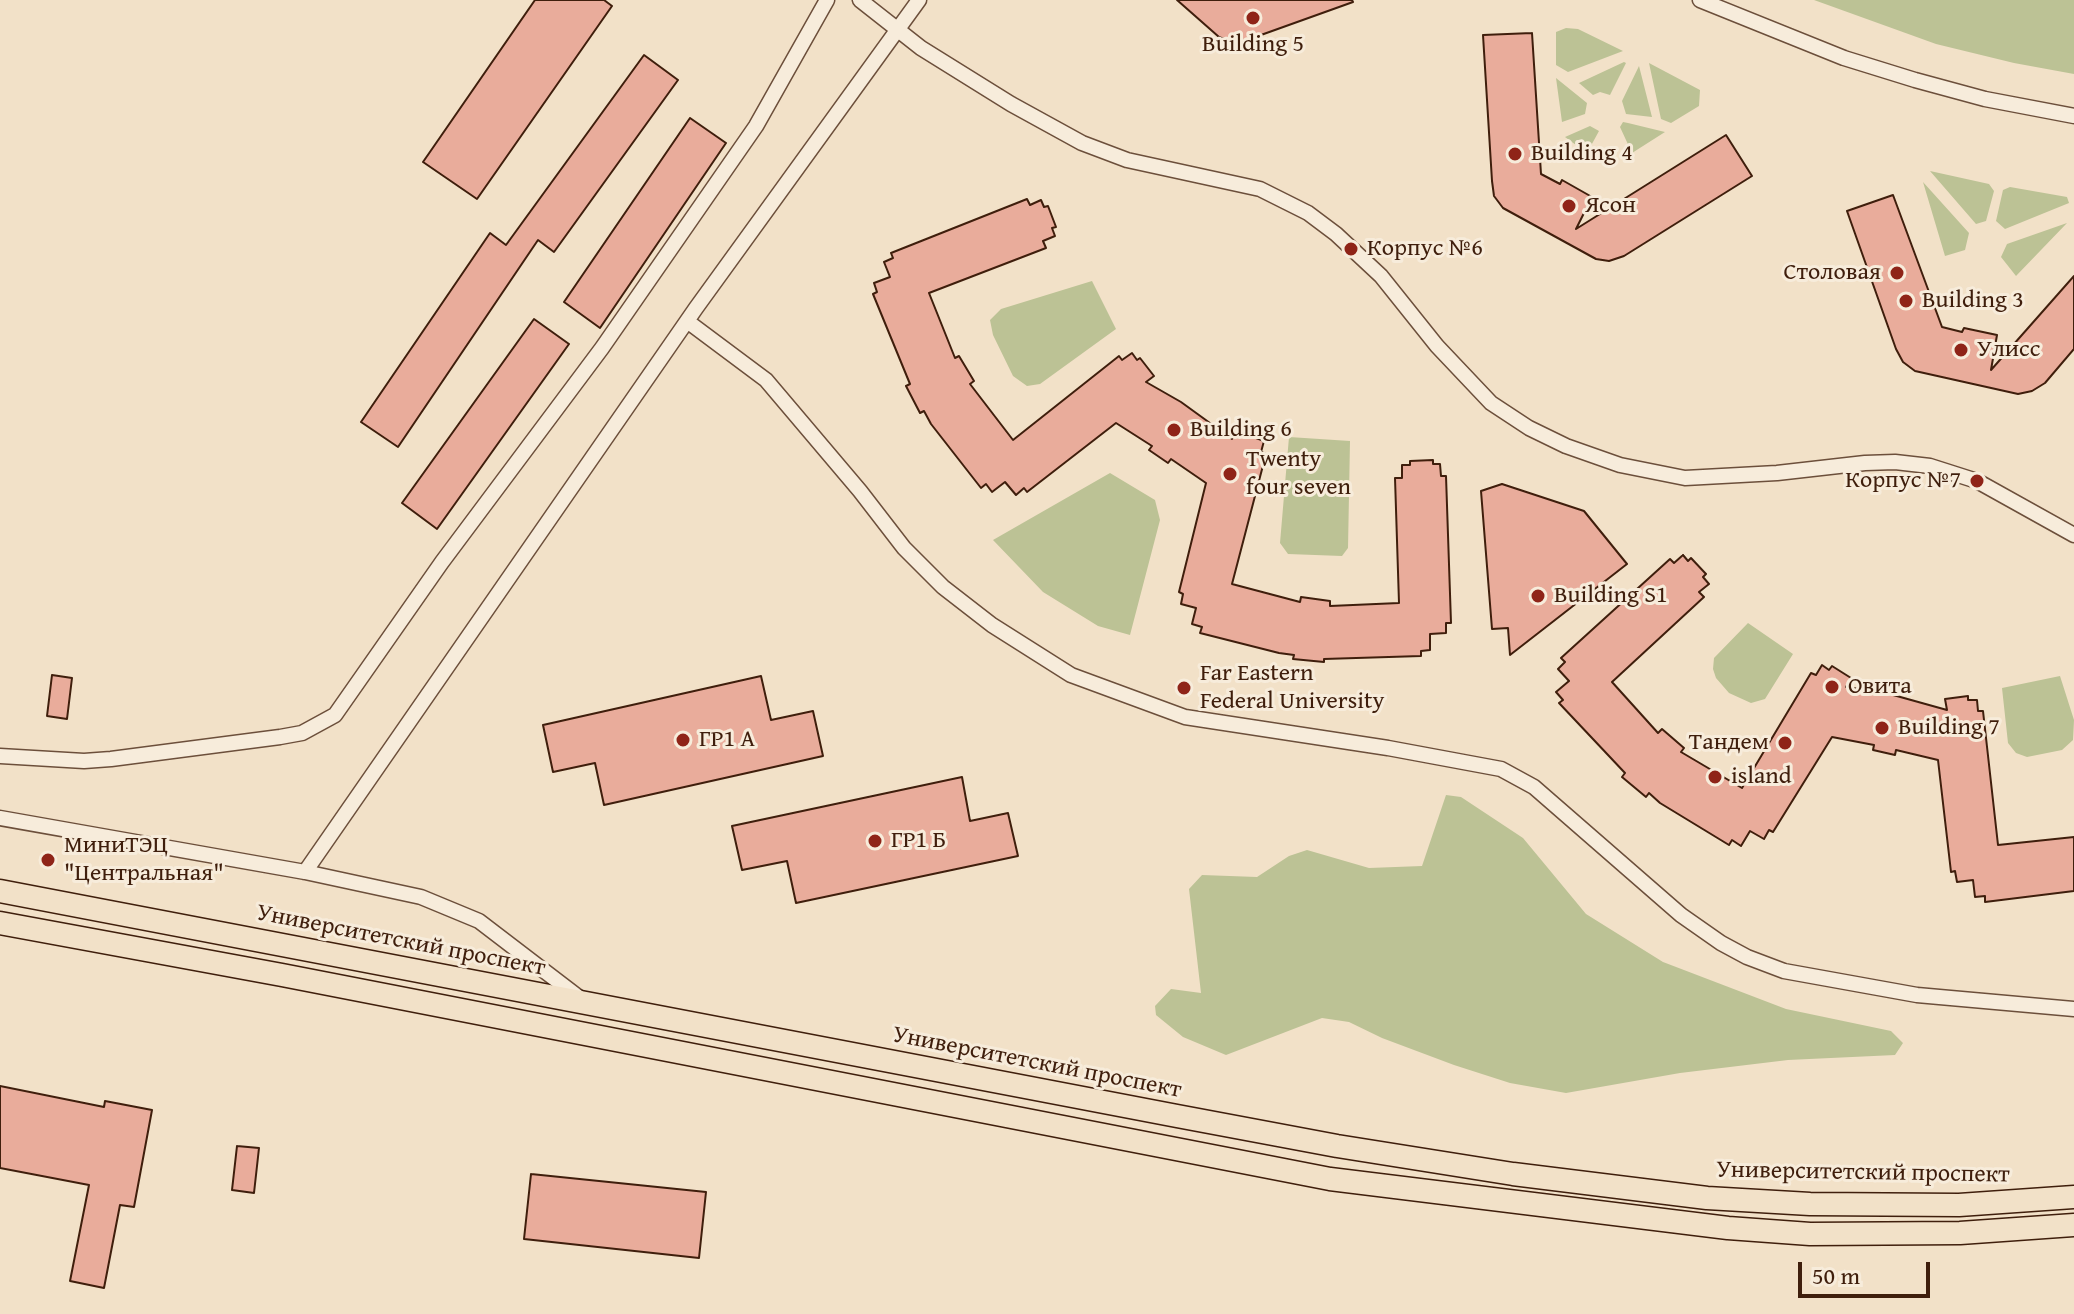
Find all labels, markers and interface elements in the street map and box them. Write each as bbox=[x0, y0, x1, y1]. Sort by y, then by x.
marker: Building 5 bbox=[1244, 9, 1262, 27]
place label: Building 5 bbox=[1202, 31, 1304, 59]
place label: Building 4 bbox=[1531, 140, 1633, 168]
marker: Building 4 bbox=[1506, 145, 1524, 163]
place label: Ясон bbox=[1585, 192, 1636, 220]
marker: Ясон bbox=[1560, 197, 1578, 215]
place label: Корпус №6 bbox=[1367, 235, 1483, 263]
marker: Корпус №6 bbox=[1342, 240, 1360, 258]
place label: Столовая bbox=[1783, 259, 1881, 287]
marker: Столовая bbox=[1888, 264, 1906, 282]
place label: Building 3 bbox=[1922, 287, 2024, 315]
marker: Building 3 bbox=[1897, 292, 1915, 310]
place label: Улисс bbox=[1977, 336, 2040, 364]
marker: Улисс bbox=[1952, 341, 1970, 359]
place label: Building 6 bbox=[1190, 416, 1292, 444]
marker: Building 6 bbox=[1165, 421, 1183, 439]
place label: Twenty four seven bbox=[1246, 446, 1351, 502]
marker: Twenty four seven bbox=[1221, 465, 1239, 483]
place label: Корпус №7 bbox=[1845, 467, 1961, 495]
marker: Корпус №7 bbox=[1968, 472, 1986, 490]
place label: Building S1 bbox=[1554, 582, 1668, 610]
marker: Building S1 bbox=[1529, 587, 1547, 605]
place label: Far Eastern Federal University bbox=[1200, 660, 1384, 716]
place label: Овита bbox=[1848, 673, 1912, 701]
marker: Овита bbox=[1823, 678, 1841, 696]
marker: Far Eastern Federal University bbox=[1175, 679, 1193, 697]
place label: Building 7 bbox=[1898, 714, 2000, 742]
marker: Building 7 bbox=[1873, 719, 1891, 737]
place label: ГР1 А bbox=[699, 726, 755, 754]
place label: Тандем bbox=[1689, 729, 1769, 757]
marker: ГР1 А bbox=[674, 731, 692, 749]
marker: Тандем bbox=[1776, 734, 1794, 752]
place label: island bbox=[1731, 763, 1792, 791]
marker: island bbox=[1706, 768, 1724, 786]
place label: ГР1 Б bbox=[891, 827, 946, 855]
place label: МиниТЭЦ "Центральная" bbox=[64, 832, 224, 888]
marker: ГР1 Б bbox=[866, 832, 884, 850]
marker: МиниТЭЦ "Центральная" bbox=[39, 851, 57, 869]
street label: Университетский проспект bbox=[254, 899, 548, 983]
street label: Университетский проспект bbox=[890, 1021, 1184, 1105]
street label: Университетский проспект bbox=[1716, 1156, 2010, 1190]
scale bar bbox=[1802, 1246, 1934, 1296]
text: 50 m bbox=[1812, 1258, 1860, 1293]

